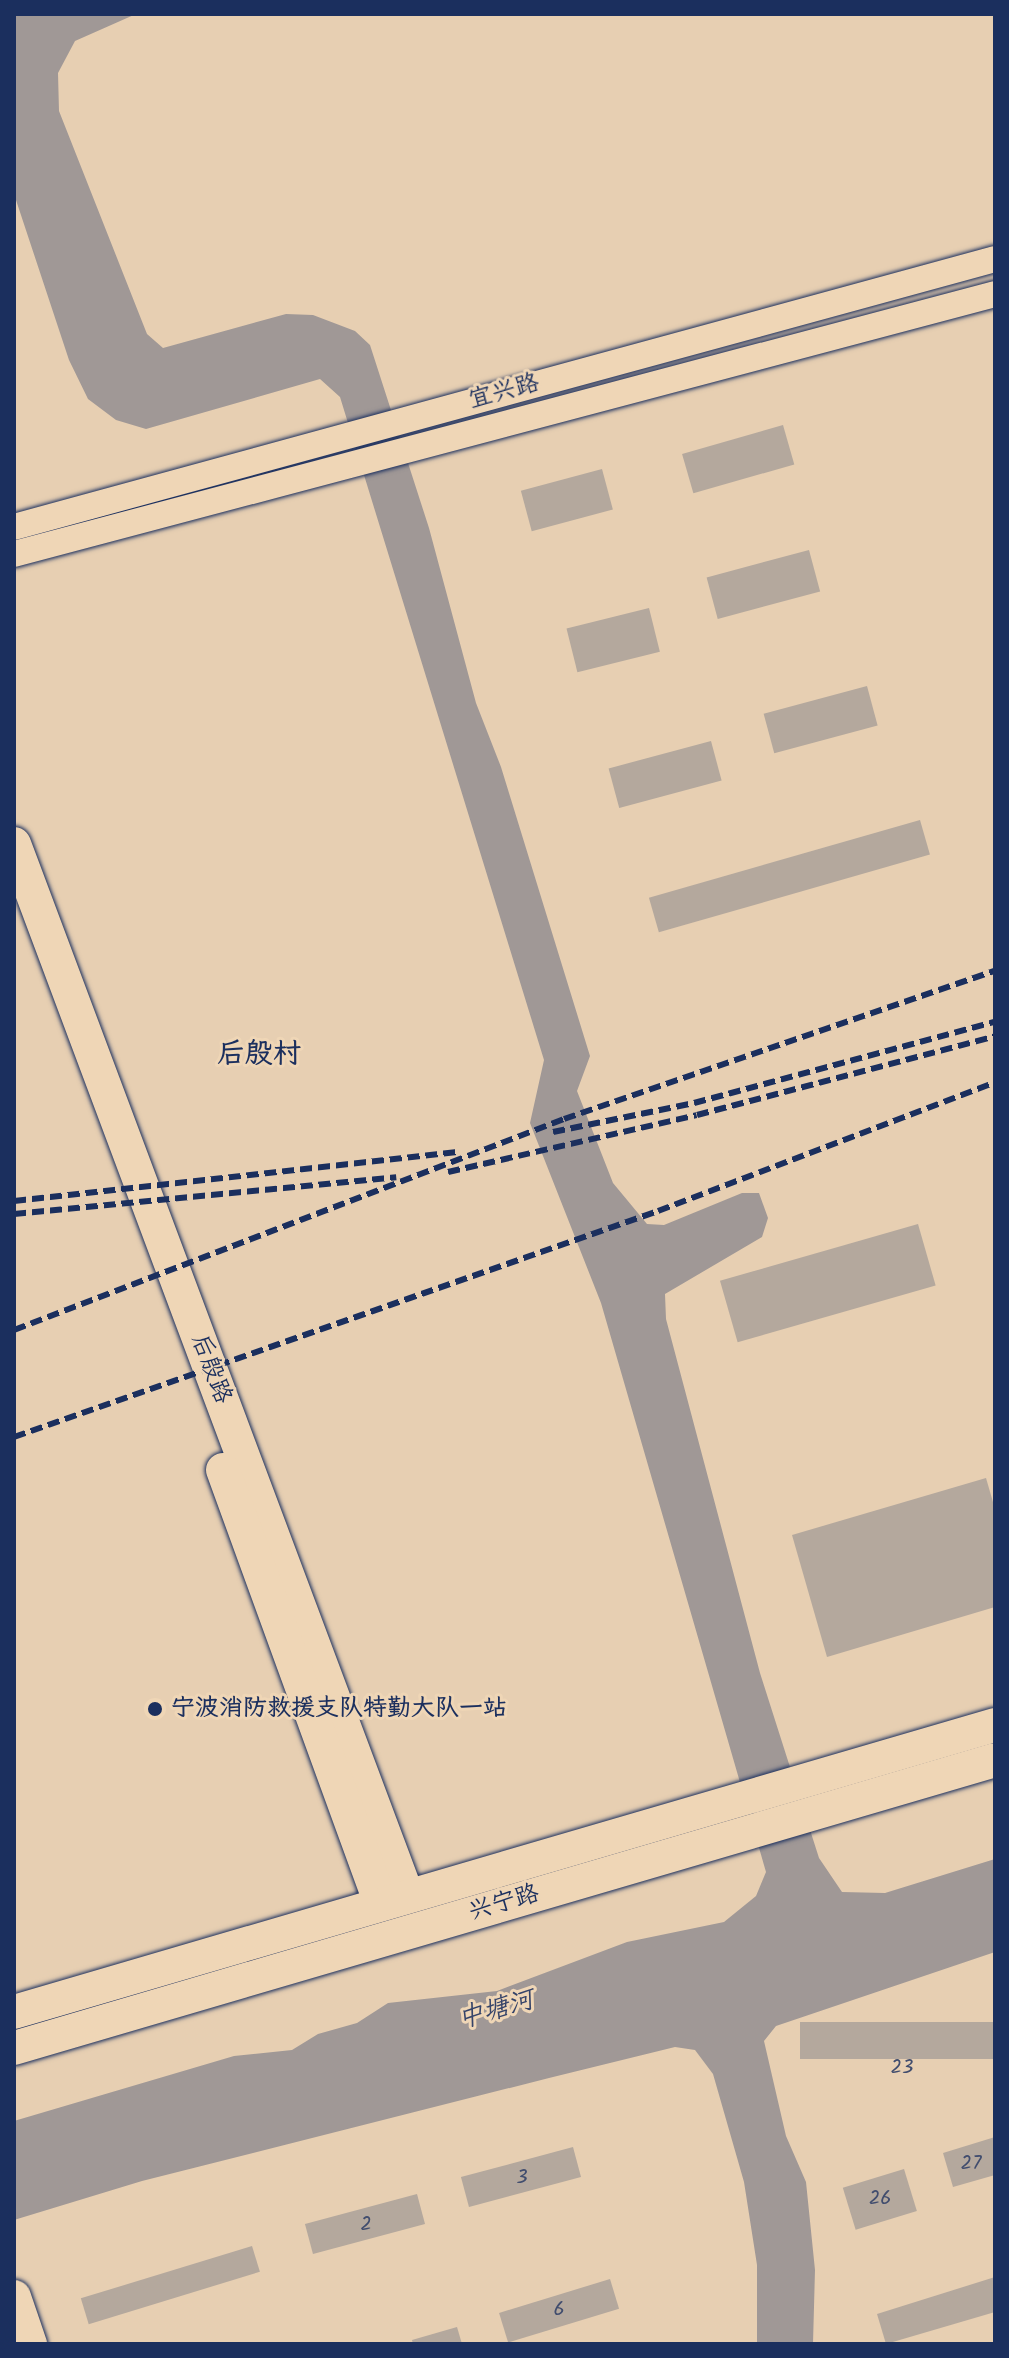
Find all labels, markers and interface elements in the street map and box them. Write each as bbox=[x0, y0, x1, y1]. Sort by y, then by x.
street label: 宜兴路 bbox=[465, 369, 543, 415]
district label: 后殷村 bbox=[217, 1038, 301, 1072]
street label: 后殷路 bbox=[185, 1330, 237, 1408]
place label: 宁波消防救援支队特勤大队一站 bbox=[171, 1695, 507, 1723]
marker: 宁波消防救援支队特勤大队一站 bbox=[146, 1700, 164, 1718]
street label: 兴宁路 bbox=[465, 1879, 543, 1927]
water label: 中塘河 bbox=[454, 1985, 538, 2037]
house number: 23 bbox=[890, 2056, 914, 2080]
house number: 27 bbox=[961, 2152, 981, 2176]
house number: 3 bbox=[516, 2166, 528, 2190]
house number: 26 bbox=[869, 2187, 891, 2211]
house number: 2 bbox=[360, 2213, 372, 2237]
house number: 6 bbox=[553, 2298, 565, 2322]

